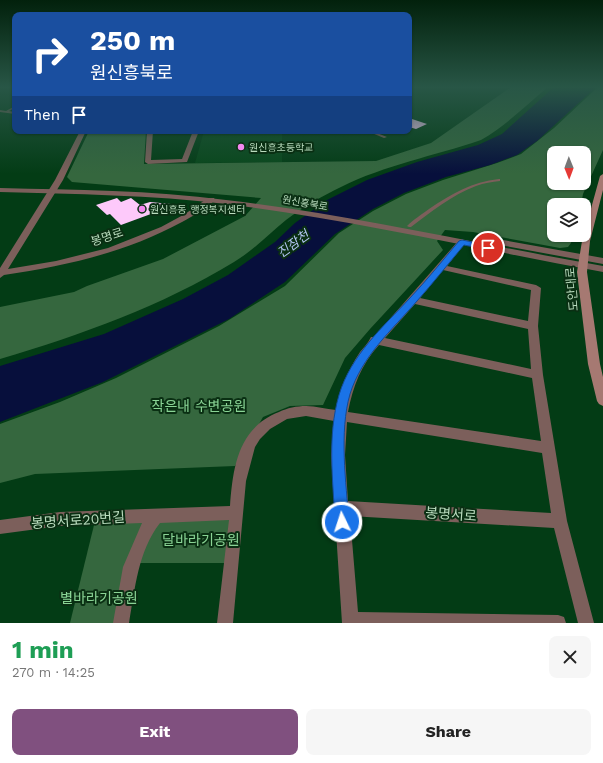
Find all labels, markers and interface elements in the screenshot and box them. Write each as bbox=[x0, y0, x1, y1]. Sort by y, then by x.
text: 250 m bbox=[90, 24, 175, 57]
icon: right bbox=[24, 28, 76, 80]
text: 원신흥북로 bbox=[90, 62, 173, 83]
icon: arrive bbox=[68, 104, 90, 126]
text: Then bbox=[24, 106, 60, 124]
marker: 원신흥초등학교 bbox=[236, 142, 246, 152]
place label: 원신흥초등학교 bbox=[249, 142, 313, 153]
north arrow bbox=[547, 146, 591, 190]
map controls bbox=[547, 146, 591, 242]
street label: 원신흥북로 bbox=[281, 194, 329, 212]
button: layers bbox=[547, 198, 591, 242]
marker: 원신흥동 행정복지센터 bbox=[137, 204, 147, 214]
place label: 원신흥동 행정복지센터 bbox=[150, 204, 245, 215]
street label: 봉명로 bbox=[89, 225, 125, 249]
water label: 진잠천 bbox=[274, 227, 313, 261]
pin bbox=[471, 231, 505, 265]
icon: arrive bbox=[477, 237, 499, 259]
street label: 도안대로 bbox=[563, 266, 581, 312]
park label: 작은내 수변공원 bbox=[152, 398, 246, 414]
position arrow bbox=[321, 501, 363, 543]
street label: 봉명서로 bbox=[425, 504, 477, 524]
street label: 봉명서로20번길 bbox=[30, 509, 126, 531]
park label: 달바라기공원 bbox=[162, 532, 240, 548]
park label: 별바라기공원 bbox=[60, 590, 138, 606]
text: 1 min bbox=[12, 636, 74, 664]
button: close bbox=[549, 636, 591, 678]
text: 270 m · 14:25 bbox=[12, 665, 95, 680]
button: Exit bbox=[12, 709, 298, 755]
button: Share bbox=[306, 709, 591, 755]

